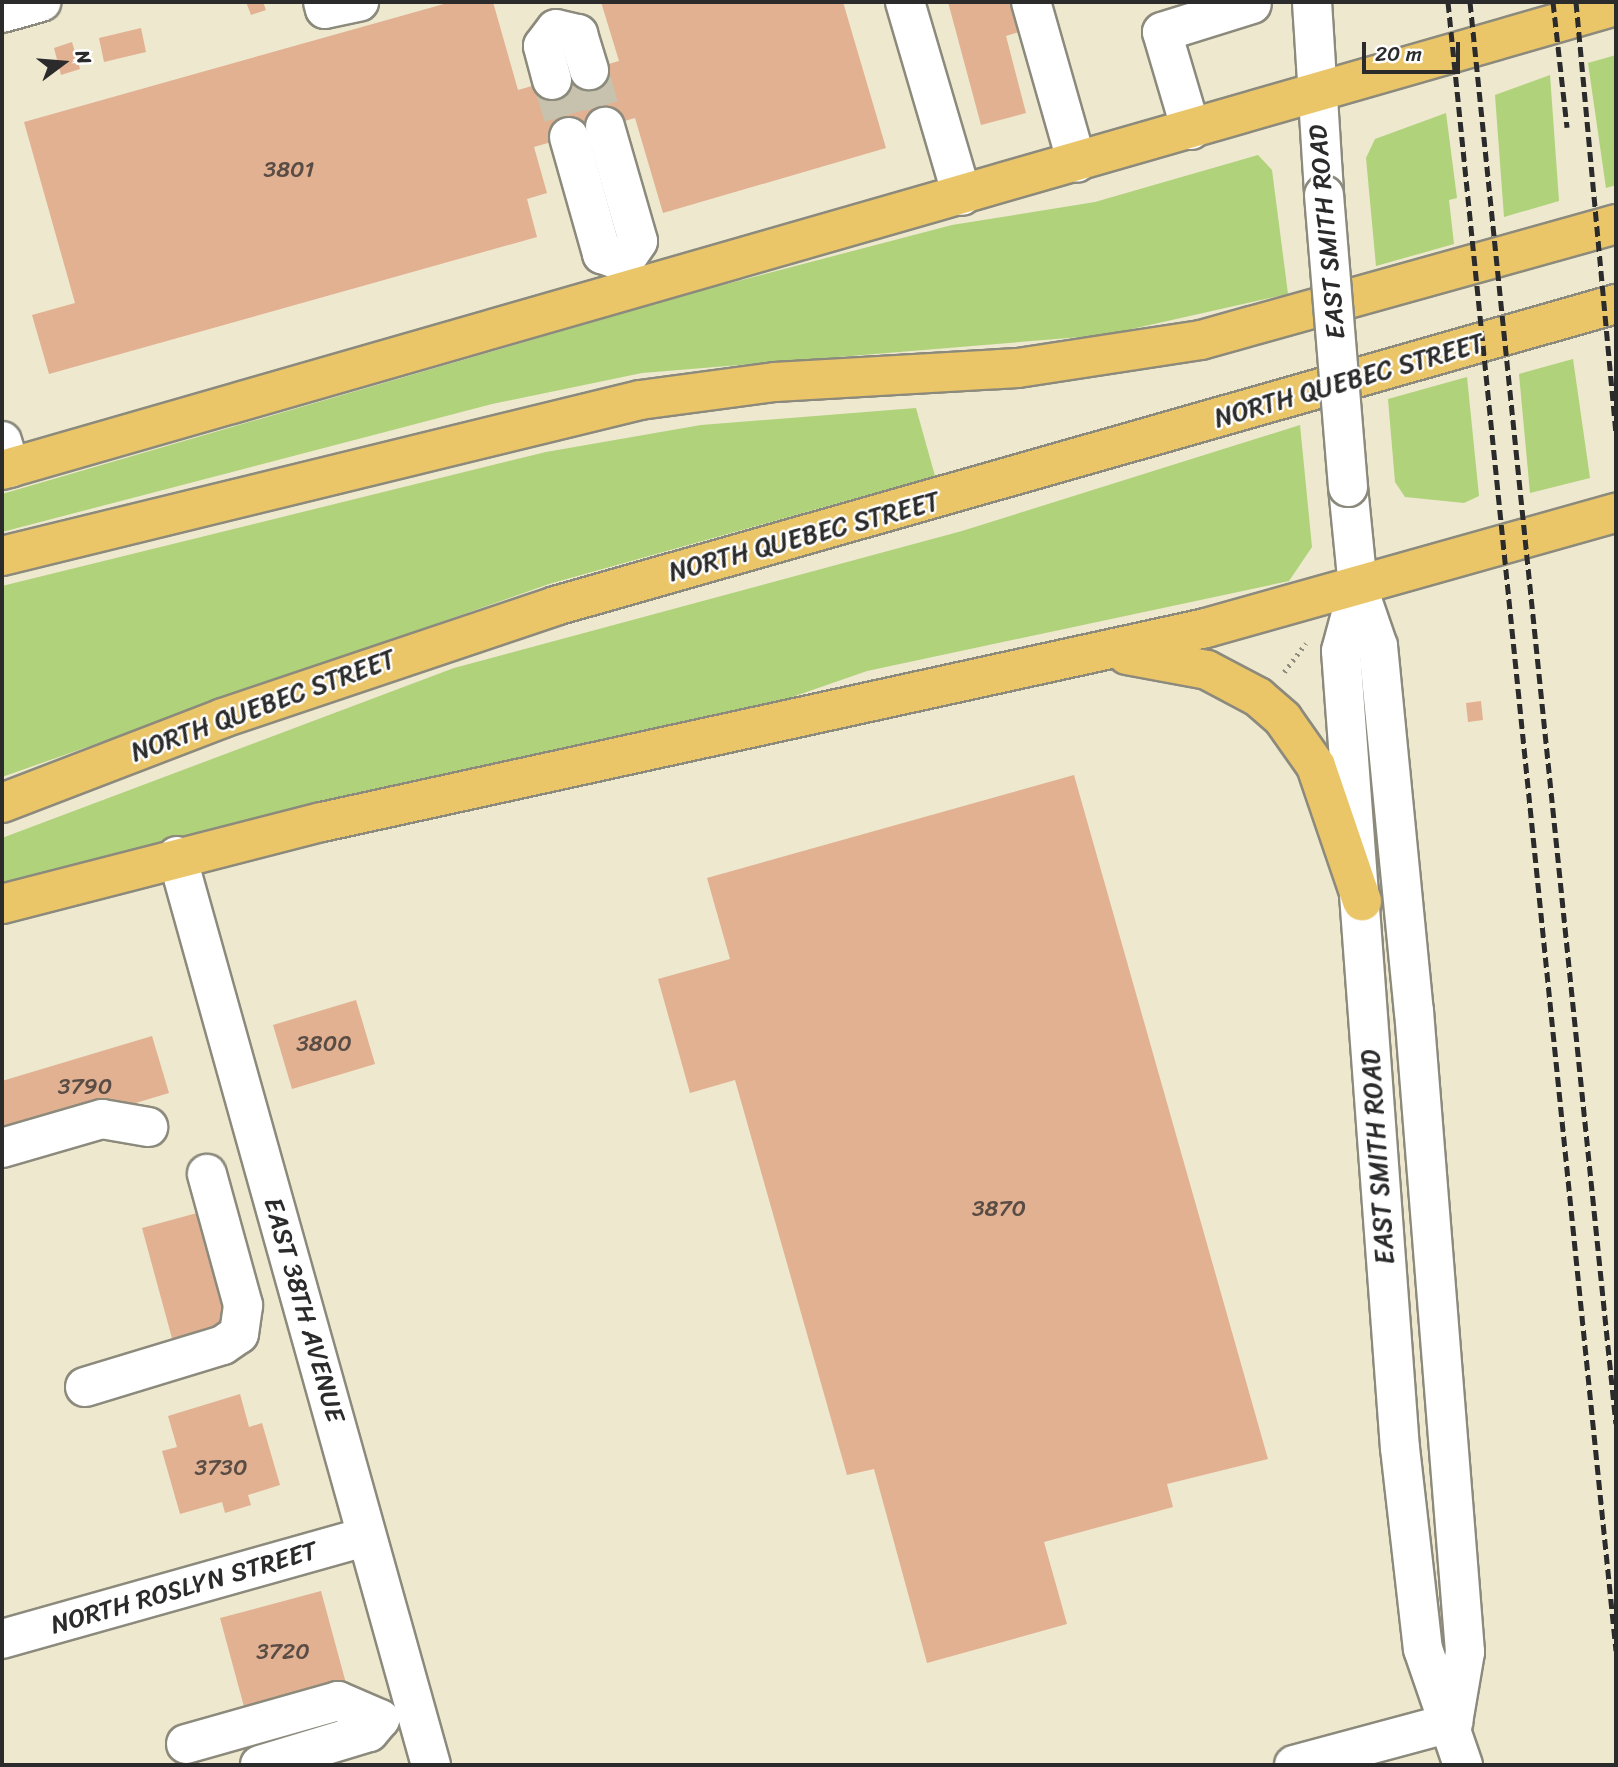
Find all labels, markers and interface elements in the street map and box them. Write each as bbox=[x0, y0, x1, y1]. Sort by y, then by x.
north arrow bbox=[28, 28, 98, 98]
scale bar bbox=[1366, 28, 1464, 72]
text: 20 m bbox=[1375, 35, 1422, 73]
text: N bbox=[66, 46, 101, 68]
street label: EAST SMITH ROAD bbox=[1302, 121, 1352, 343]
house number: 3801 bbox=[264, 156, 314, 184]
street label: NORTH QUEBEC STREET bbox=[1210, 327, 1488, 435]
street label: NORTH QUEBEC STREET bbox=[665, 486, 943, 588]
street label: NORTH QUEBEC STREET bbox=[126, 644, 400, 768]
house number: 3800 bbox=[296, 1030, 352, 1058]
street label: EAST SMITH ROAD bbox=[1355, 1046, 1401, 1268]
house number: 3790 bbox=[58, 1073, 112, 1101]
street label: EAST 38TH AVENUE bbox=[257, 1193, 351, 1427]
house number: 3870 bbox=[972, 1195, 1026, 1223]
house number: 3730 bbox=[195, 1454, 247, 1482]
street label: NORTH ROSLYN STREET bbox=[46, 1535, 322, 1641]
house number: 3720 bbox=[256, 1638, 310, 1666]

